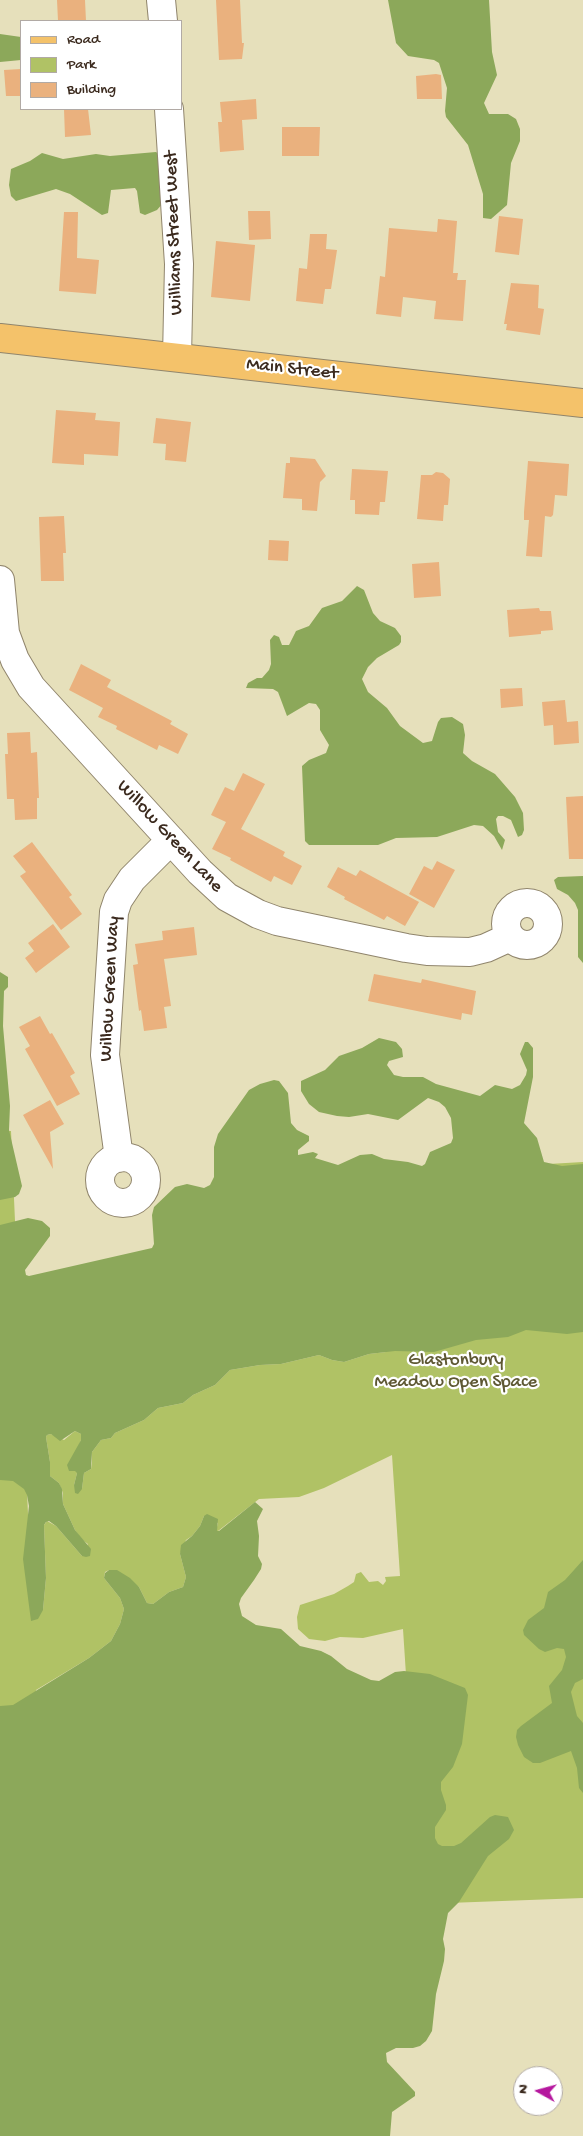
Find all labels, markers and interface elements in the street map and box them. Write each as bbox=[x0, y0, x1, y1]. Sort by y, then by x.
legend bbox=[20, 20, 182, 110]
text: Road bbox=[67, 31, 100, 49]
text: Park bbox=[67, 56, 96, 74]
text: Building bbox=[67, 81, 116, 99]
street label: Williams Street West bbox=[161, 151, 189, 315]
street label: Main Street bbox=[245, 354, 339, 386]
street label: Willow Green Lane bbox=[111, 776, 227, 898]
street label: Willow Green Way bbox=[96, 916, 126, 1062]
park label: Glastonbury Meadow Open Space bbox=[375, 1350, 537, 1394]
north arrow bbox=[513, 2066, 563, 2116]
text: N bbox=[515, 2084, 533, 2095]

